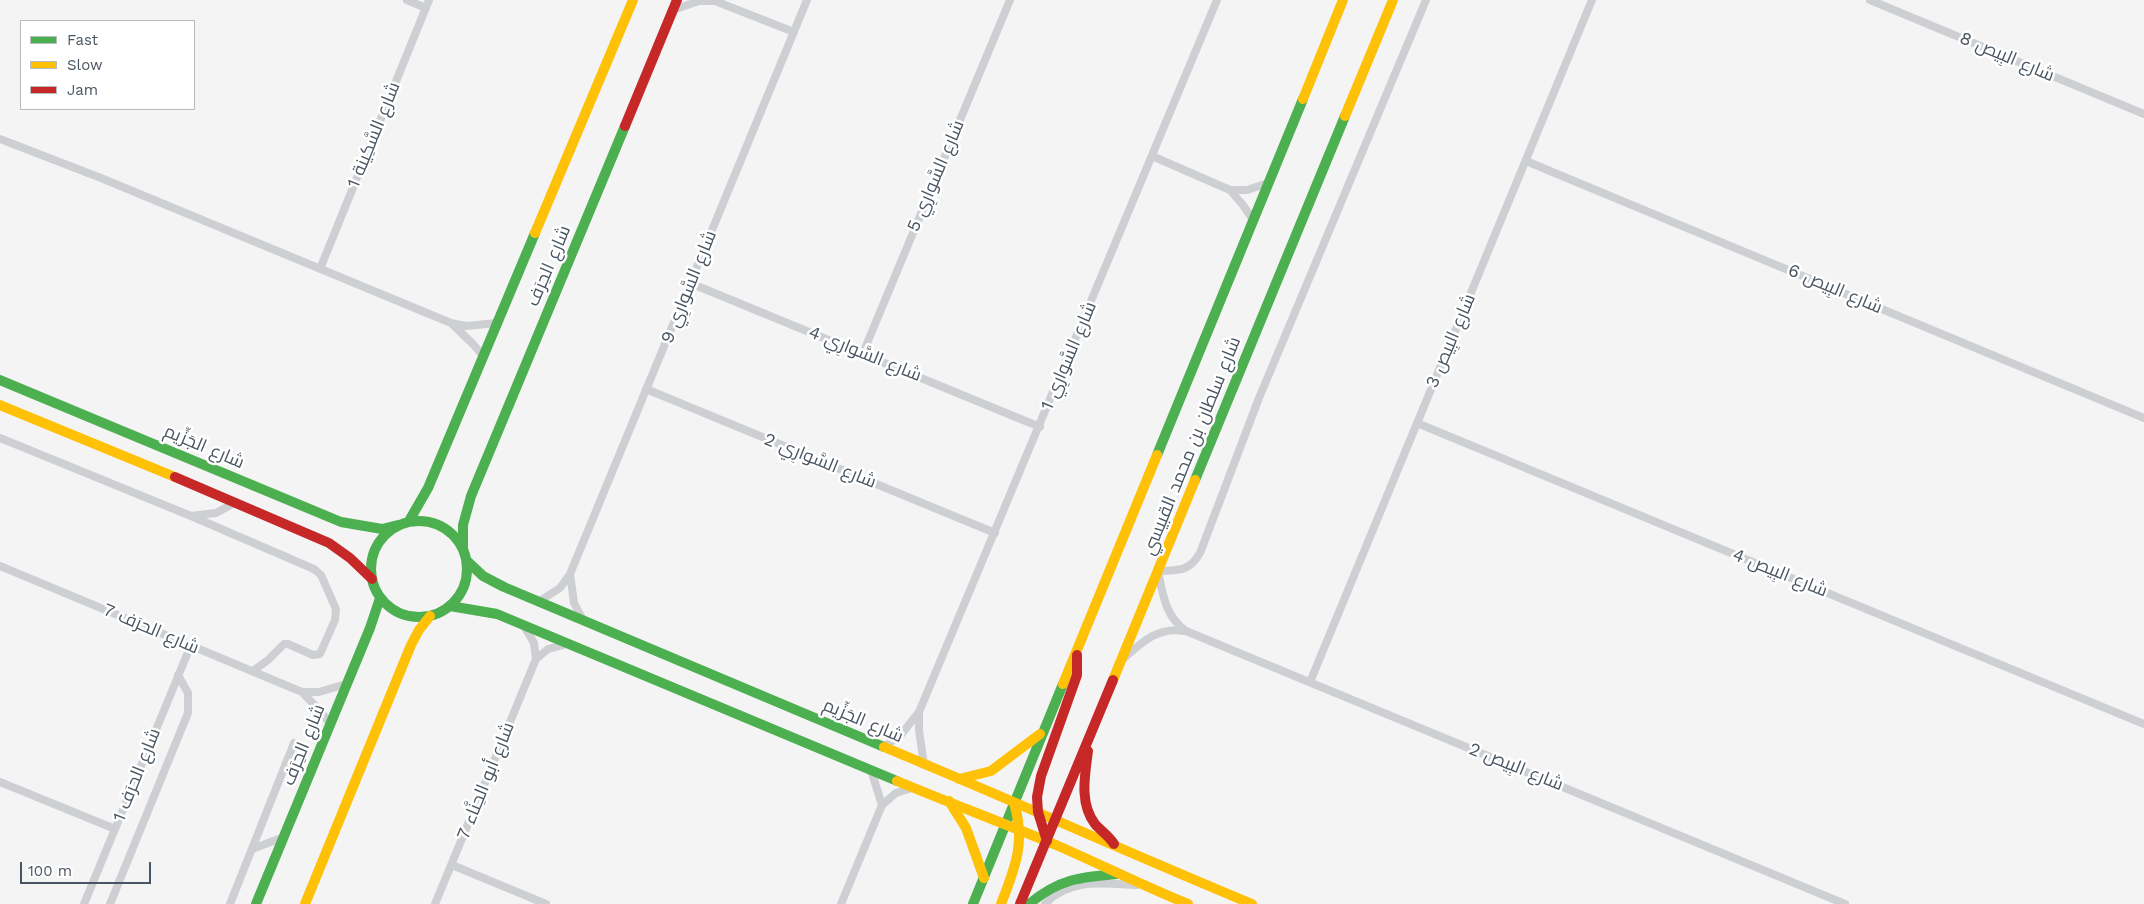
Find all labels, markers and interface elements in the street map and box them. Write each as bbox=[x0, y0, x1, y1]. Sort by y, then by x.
legend bbox=[20, 20, 195, 110]
street label: شارع البِيص 8 bbox=[1956, 27, 2058, 87]
text: Fast bbox=[67, 31, 98, 49]
text: Slow bbox=[67, 56, 103, 74]
street label: شارع السَّكِينة 1 bbox=[343, 79, 405, 191]
text: Jam bbox=[67, 81, 98, 99]
street label: شارع السَّوارِي 5 bbox=[903, 117, 969, 235]
street label: شارع الحِرَف bbox=[522, 222, 576, 310]
street label: شارع السَّوارِي 9 bbox=[657, 227, 721, 347]
street label: شارع البِيص 6 bbox=[1785, 259, 1885, 319]
street label: شارع البِيص 3 bbox=[1422, 291, 1480, 391]
street label: شارع السَّوارِي 1 bbox=[1036, 299, 1102, 413]
street label: شارع السَّوارِي 4 bbox=[806, 322, 924, 386]
street label: شارع سلطان بن محمد القبيسي bbox=[1138, 334, 1246, 558]
street label: شارع الجَزِّيم bbox=[161, 420, 247, 474]
street label: شارع السَّوارِي 2 bbox=[761, 429, 879, 493]
street label: شارع البِيص 4 bbox=[1729, 544, 1831, 602]
street label: شارع الحرَف 7 bbox=[100, 599, 202, 659]
street label: شارع الجَزِّيم bbox=[820, 694, 906, 748]
street label: شارع الحِرَف bbox=[278, 701, 330, 789]
street label: شارع أبو الحِنَّاء 7 bbox=[453, 719, 519, 843]
street label: شارع الحرَف 1 bbox=[108, 725, 166, 825]
street label: شارع البِيص 2 bbox=[1466, 738, 1566, 796]
scale bar bbox=[22, 852, 154, 884]
text: 100 m bbox=[28, 862, 72, 880]

